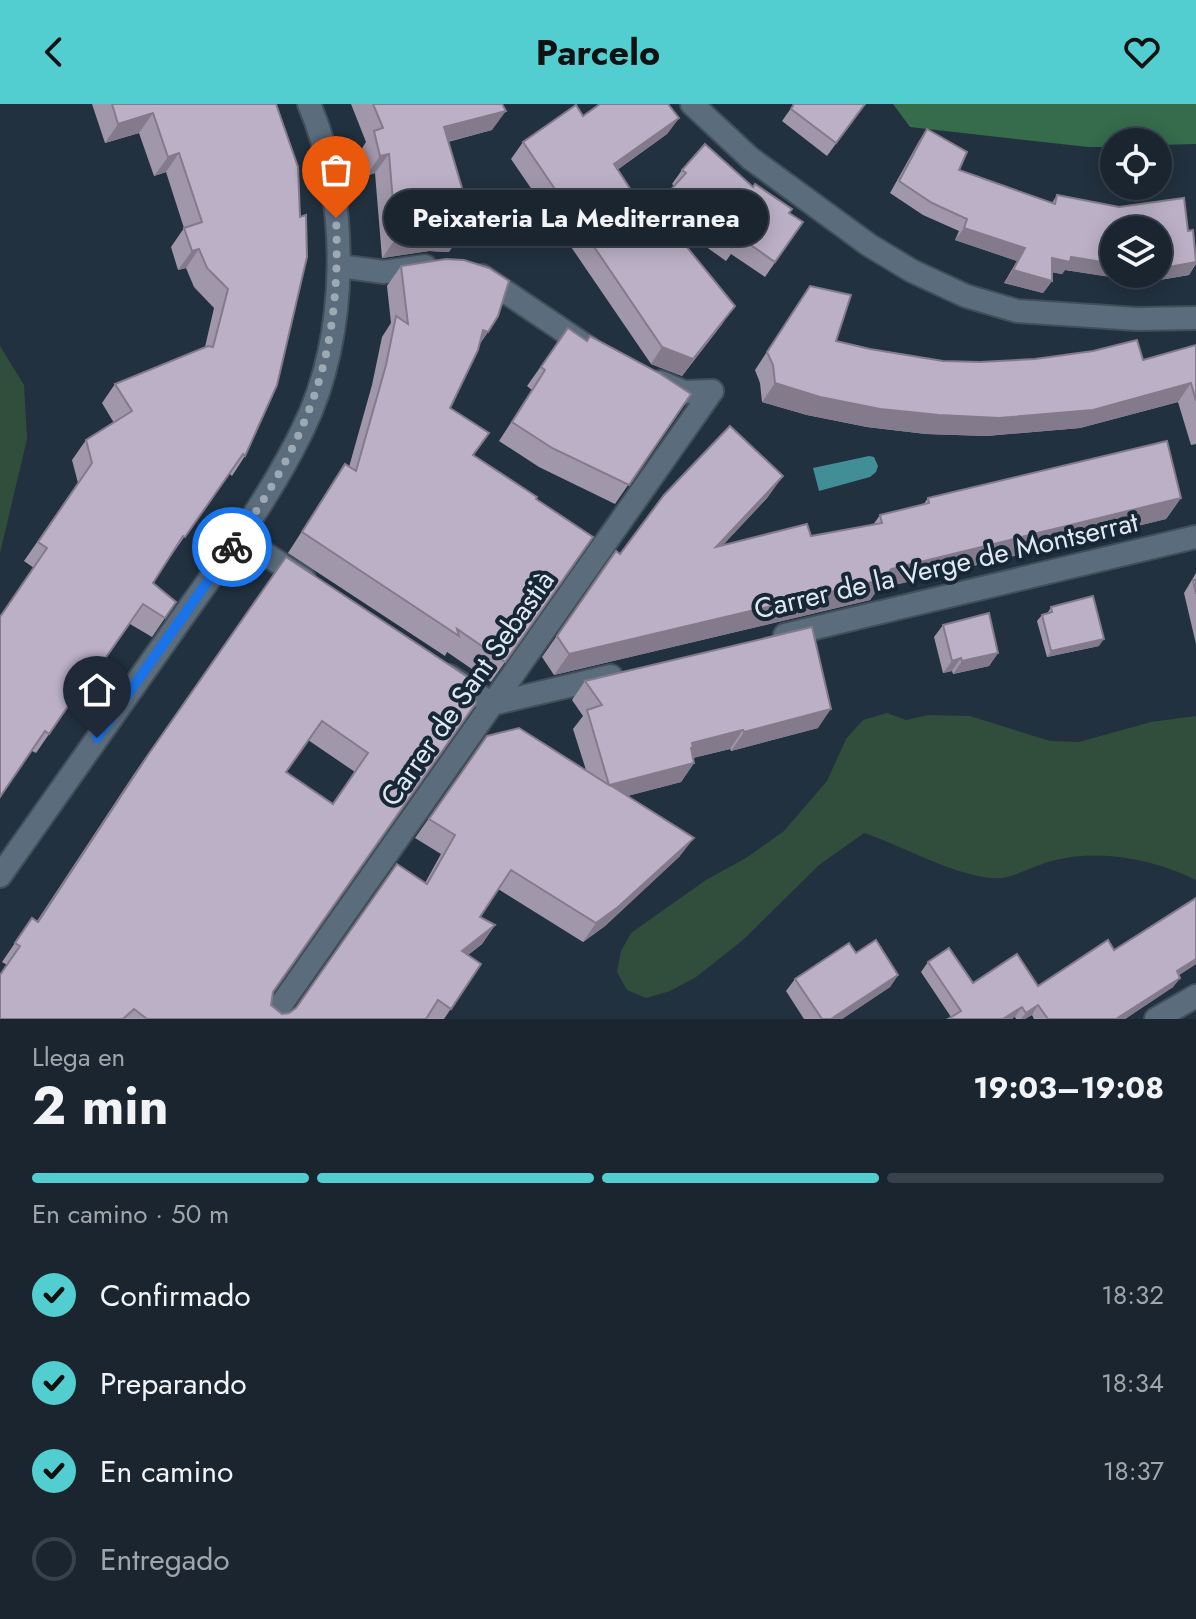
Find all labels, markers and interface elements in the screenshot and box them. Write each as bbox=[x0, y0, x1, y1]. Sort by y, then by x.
text: Parcelo bbox=[536, 26, 660, 78]
icon: back bbox=[32, 30, 76, 74]
icon: heart bbox=[1120, 30, 1164, 74]
map controls bbox=[1100, 128, 1172, 288]
button: locate bbox=[1100, 128, 1172, 200]
pin bbox=[302, 136, 370, 218]
icon: bag bbox=[314, 148, 358, 192]
callout: Peixateria La Mediterranea bbox=[384, 190, 768, 246]
text: Peixateria La Mediterranea bbox=[412, 199, 740, 237]
button: layers bbox=[1100, 216, 1172, 288]
street label: Carrer de la Verge de Montserrat bbox=[750, 501, 1142, 630]
courier bbox=[192, 507, 272, 587]
icon: bike bbox=[210, 525, 254, 569]
street label: Carrer de Sant Sebastià bbox=[371, 562, 564, 814]
pin bbox=[63, 656, 131, 738]
icon: home bbox=[75, 668, 119, 712]
text: Llega en bbox=[32, 1038, 125, 1076]
text: 19:03–19:08 bbox=[973, 1066, 1164, 1109]
text: 2 min bbox=[32, 1068, 169, 1144]
text: En camino · 50 m bbox=[32, 1195, 229, 1233]
icon: check bbox=[32, 1273, 76, 1317]
text: Confirmado bbox=[100, 1274, 251, 1317]
text: 18:32 bbox=[1101, 1276, 1164, 1314]
icon: check bbox=[32, 1361, 76, 1405]
text: Preparando bbox=[100, 1362, 247, 1405]
text: 18:34 bbox=[1101, 1364, 1164, 1402]
icon: check bbox=[32, 1449, 76, 1493]
text: En camino bbox=[100, 1450, 233, 1493]
text: 18:37 bbox=[1103, 1452, 1164, 1490]
text: Entregado bbox=[100, 1538, 230, 1581]

